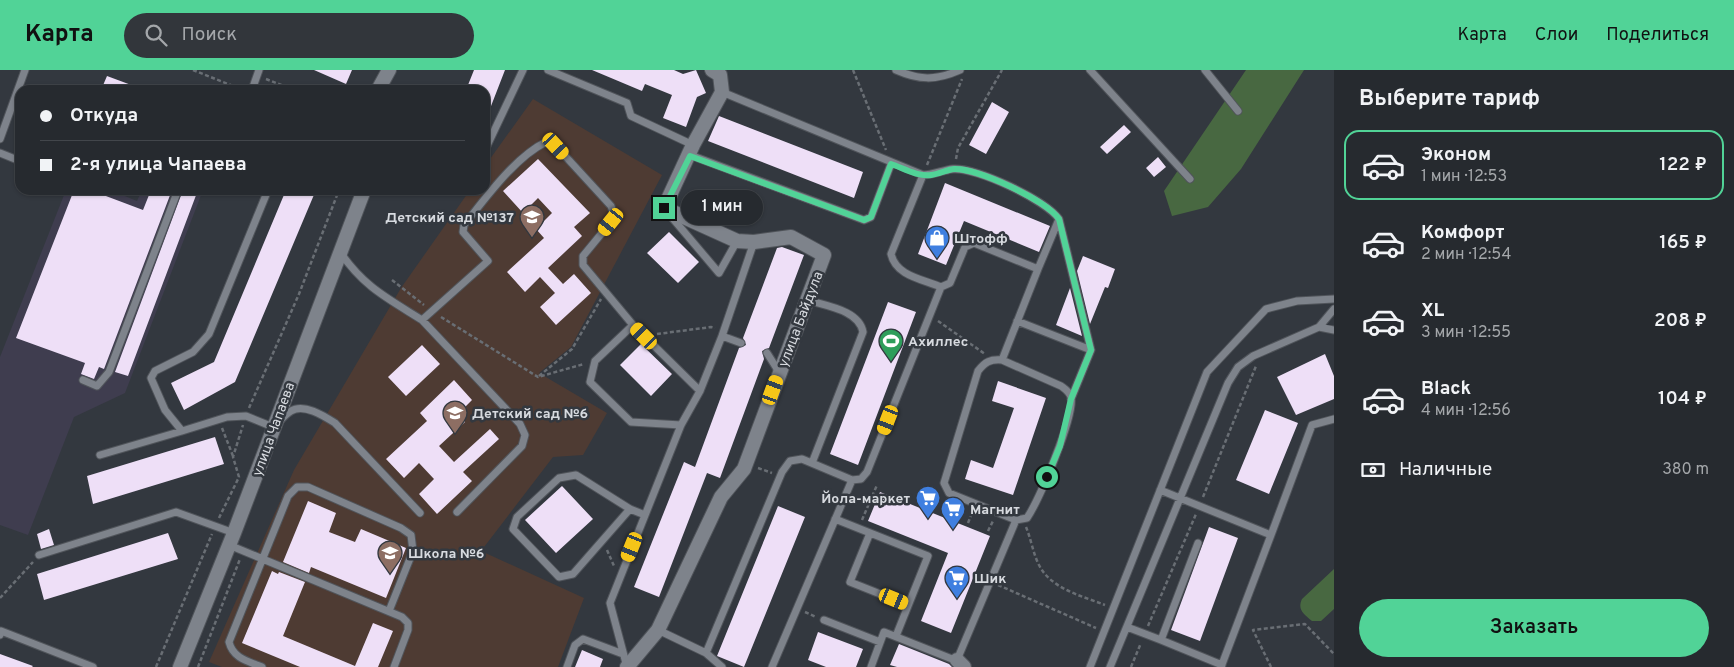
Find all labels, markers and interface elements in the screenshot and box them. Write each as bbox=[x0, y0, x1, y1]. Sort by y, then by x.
search box bbox=[124, 13, 474, 58]
text: Карта bbox=[25, 20, 94, 50]
icon: search bbox=[142, 21, 170, 49]
text: Поиск bbox=[182, 23, 237, 47]
text: Карта bbox=[1457, 24, 1507, 47]
text: Слои bbox=[1535, 24, 1578, 47]
text: Поделиться bbox=[1606, 24, 1709, 47]
text: Выберите тариф bbox=[1359, 86, 1540, 113]
text: Откуда bbox=[70, 104, 138, 128]
car bbox=[540, 130, 571, 162]
icon: car bbox=[1361, 143, 1406, 188]
text: Эконом bbox=[1421, 143, 1491, 167]
text: 2-я улица Чапаева bbox=[70, 153, 247, 177]
text: 122 ₽ bbox=[1659, 153, 1707, 177]
text: 1 мин · 12:53 bbox=[1421, 167, 1507, 187]
callout: 1 мин bbox=[682, 190, 764, 226]
route end bbox=[653, 197, 675, 219]
text: 1 мин bbox=[702, 197, 742, 217]
school or university icon: Детский сад №137 bbox=[519, 204, 545, 238]
car bbox=[595, 206, 626, 238]
place label: Детский сад №137 bbox=[385, 210, 514, 227]
icon: car bbox=[1361, 221, 1406, 266]
text: Комфорт bbox=[1421, 221, 1504, 245]
shop icon: Штофф bbox=[924, 225, 950, 259]
place label: Штофф bbox=[954, 231, 1008, 248]
text: 165 ₽ bbox=[1659, 231, 1707, 255]
text: 2 мин · 12:54 bbox=[1421, 245, 1511, 265]
street label: улица Байдула bbox=[775, 269, 827, 370]
icon: car bbox=[1361, 299, 1406, 344]
text: XL bbox=[1421, 299, 1444, 323]
text: 208 ₽ bbox=[1654, 309, 1707, 333]
car bbox=[628, 320, 659, 352]
text: 3 мин · 12:55 bbox=[1421, 323, 1511, 343]
sports icon: Ахиллес bbox=[878, 328, 904, 362]
place label: Ахиллес bbox=[908, 334, 968, 351]
car bbox=[760, 373, 785, 407]
icon: car bbox=[1361, 377, 1406, 422]
text: Black bbox=[1421, 377, 1471, 401]
street label: улица Чапаева bbox=[250, 380, 299, 479]
text: 104 ₽ bbox=[1658, 387, 1707, 411]
school or university icon: Детский сад №6 bbox=[442, 400, 468, 434]
text: 4 мин · 12:56 bbox=[1421, 401, 1511, 421]
car bbox=[875, 403, 900, 437]
place label: Детский сад №6 bbox=[472, 406, 588, 423]
icon: cash bbox=[1359, 456, 1387, 484]
text: Наличные bbox=[1399, 458, 1492, 482]
text: 380 m bbox=[1662, 460, 1709, 480]
route start bbox=[1036, 466, 1058, 488]
supermarket icon: Йола-маркет bbox=[915, 485, 941, 519]
place label: Йола-маркет bbox=[821, 490, 910, 508]
supermarket icon: Магнит bbox=[940, 496, 966, 530]
place label: Магнит bbox=[970, 502, 1020, 519]
car bbox=[619, 530, 644, 564]
school or university icon: Школа №6 bbox=[377, 540, 403, 574]
place label: Школа №6 bbox=[408, 546, 484, 563]
supermarket icon: Шик bbox=[944, 565, 970, 599]
place label: Шик bbox=[974, 571, 1006, 588]
car bbox=[877, 586, 910, 612]
button: Заказать bbox=[1359, 599, 1709, 657]

